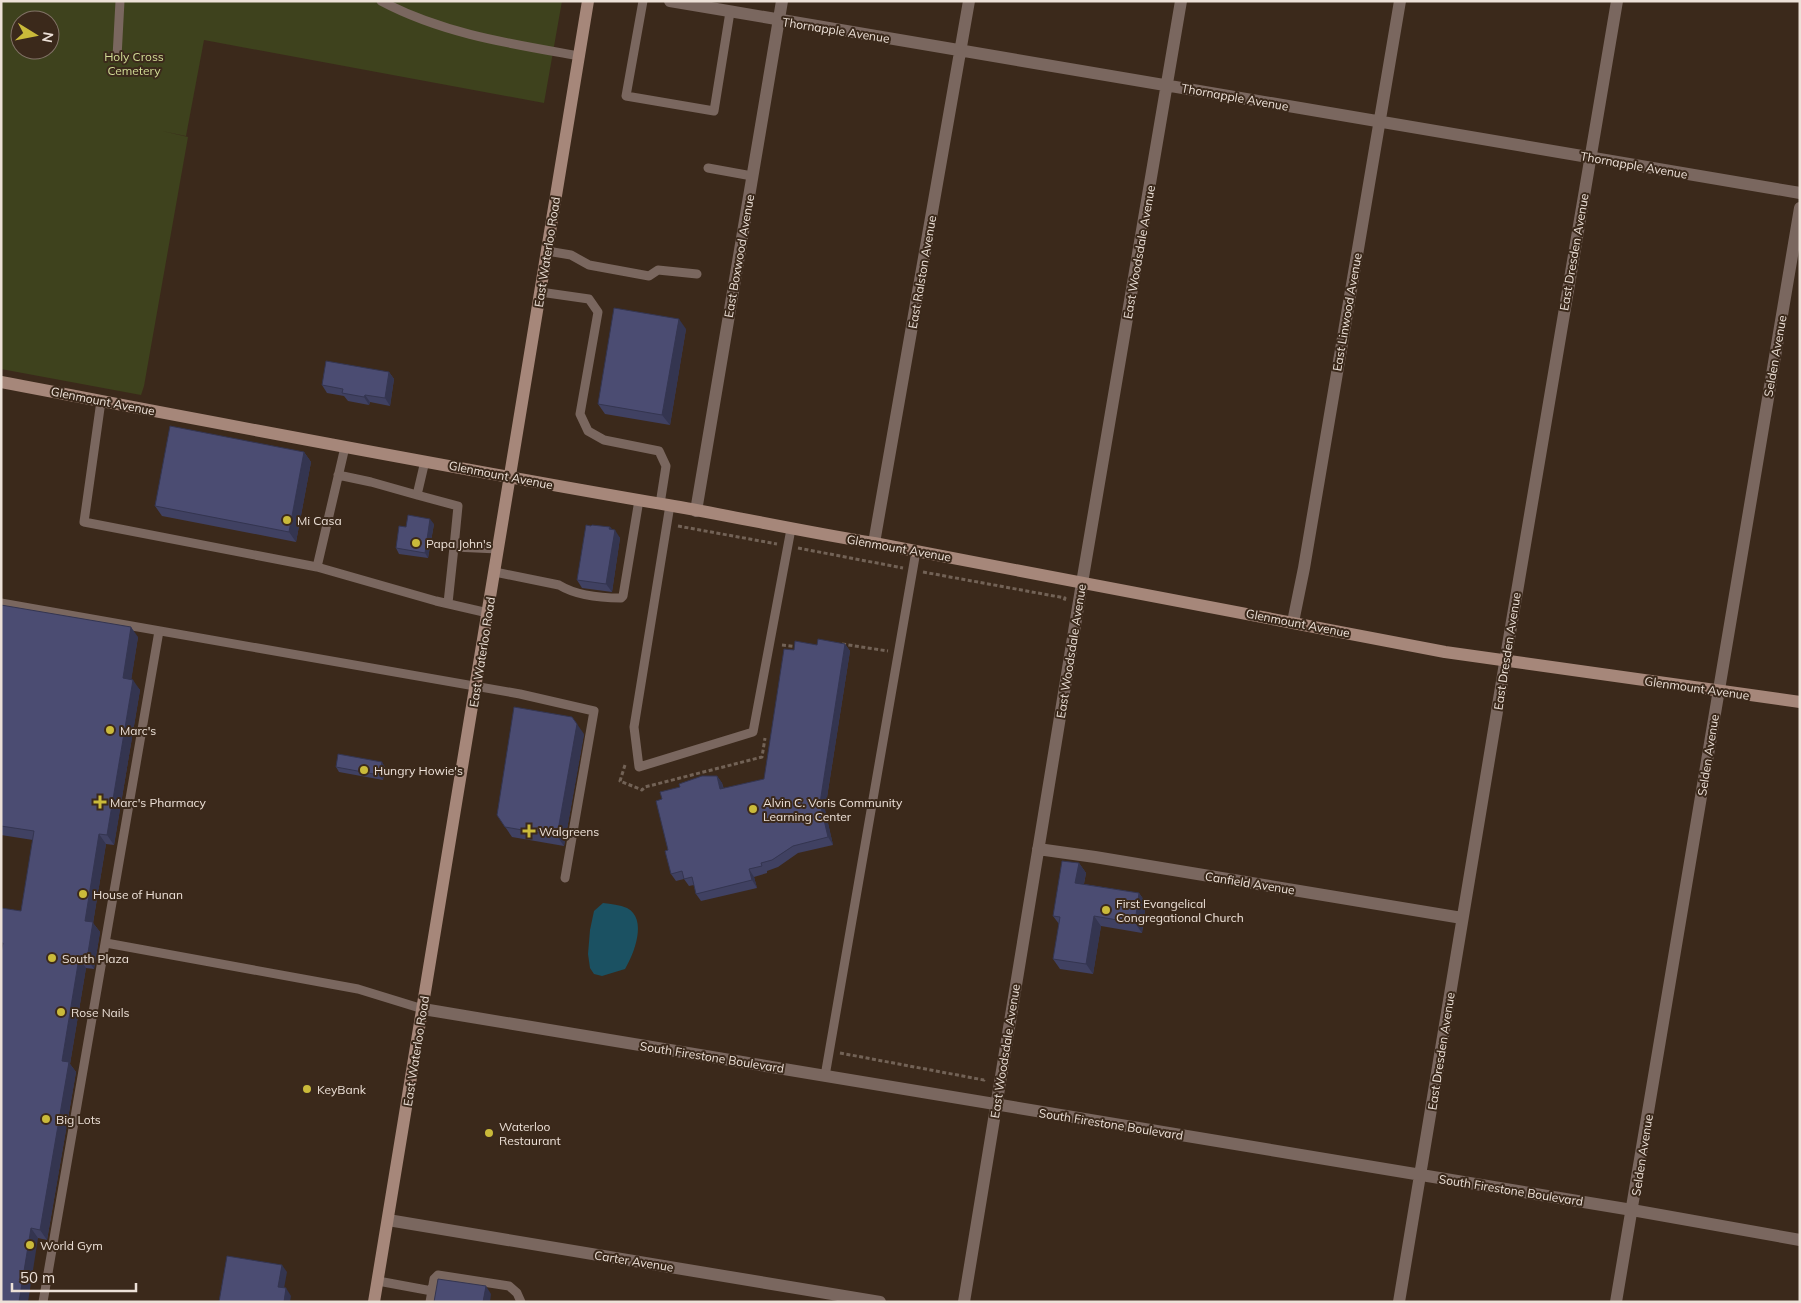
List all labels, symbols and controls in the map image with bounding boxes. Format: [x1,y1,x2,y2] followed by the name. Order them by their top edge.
[10,10,60,60] north arrow
[781,14,891,46] street label: Thornapple Avenue
[38,30,58,44] text: N
[104,49,164,78] park label: Holy Cross Cemetery
[1180,80,1290,114] street label: Thornapple Avenue
[1579,148,1689,182] street label: Thornapple Avenue
[1120,184,1158,320] street label: East Woodsdale Avenue
[1556,192,1592,312] street label: East Dresden Avenue
[721,193,757,319] street label: East Boxwood Avenue
[531,196,563,308] street label: East Waterloo Road
[905,214,939,330] street label: East Ralston Avenue
[1329,252,1365,372] street label: East Linwood Avenue
[1760,314,1790,398] street label: Selden Avenue
[50,384,156,418] street label: Glenmount Avenue
[448,458,554,492] street label: Glenmount Avenue
[297,513,342,528] place label: Mi Casa
[281,514,293,526] marker: Mi Casa
[846,531,952,565] street label: Glenmount Avenue
[426,536,492,551] place label: Papa John's
[410,537,422,549] marker: Papa John's
[1053,583,1089,719] street label: East Woodsdale Avenue
[1490,591,1524,711] street label: East Dresden Avenue
[466,596,498,708] street label: East Waterloo Road
[1245,606,1351,640] street label: Glenmount Avenue
[1644,673,1750,703] street label: Glenmount Avenue
[1694,713,1722,797] street label: Selden Avenue
[120,723,156,738] place label: Marc's
[104,724,116,736] marker: Marc's
[374,763,463,778] place label: Hungry Howie's
[358,764,370,776] marker: Hungry Howie's
[110,795,207,810] place label: Marc's Pharmacy
[763,795,903,824] place label: Alvin C. Voris Community Learning Center
[94,796,106,808] marker: Marc's Pharmacy
[747,803,759,815] marker: Alvin C. Voris Community Learning Center
[539,824,599,839] place label: Walgreens
[523,825,535,837] marker: Walgreens
[1204,869,1296,897] street label: Canfield Avenue
[93,887,183,902] place label: House of Hunan
[77,888,89,900] marker: House of Hunan
[1116,896,1244,925] place label: First Evangelical Congregational Church
[1100,904,1112,916] marker: First Evangelical Congregational Church
[62,951,129,966] place label: South Plaza
[46,952,58,964] marker: South Plaza
[987,983,1023,1119] street label: East Woodsdale Avenue
[1424,991,1458,1111] street label: East Dresden Avenue
[400,995,432,1107] street label: East Waterloo Road
[71,1005,130,1020] place label: Rose Nails
[55,1006,67,1018] marker: Rose Nails
[639,1038,785,1076] street label: South Firestone Boulevard
[317,1082,367,1097] place label: KeyBank
[301,1083,313,1095] marker: KeyBank
[1038,1105,1184,1143] street label: South Firestone Boulevard
[56,1112,101,1127] place label: Big Lots
[40,1113,52,1125] marker: Big Lots
[1628,1113,1656,1197] street label: Selden Avenue
[499,1119,561,1148] place label: Waterloo Restaurant
[483,1127,495,1139] marker: Waterloo Restaurant
[1438,1171,1584,1209] street label: South Firestone Boulevard
[40,1238,103,1253] place label: World Gym
[24,1239,36,1251] marker: World Gym
[593,1247,675,1275] street label: Carter Avenue
[12,1260,136,1292] scale bar
[20,1268,55,1287] text: 50 m

